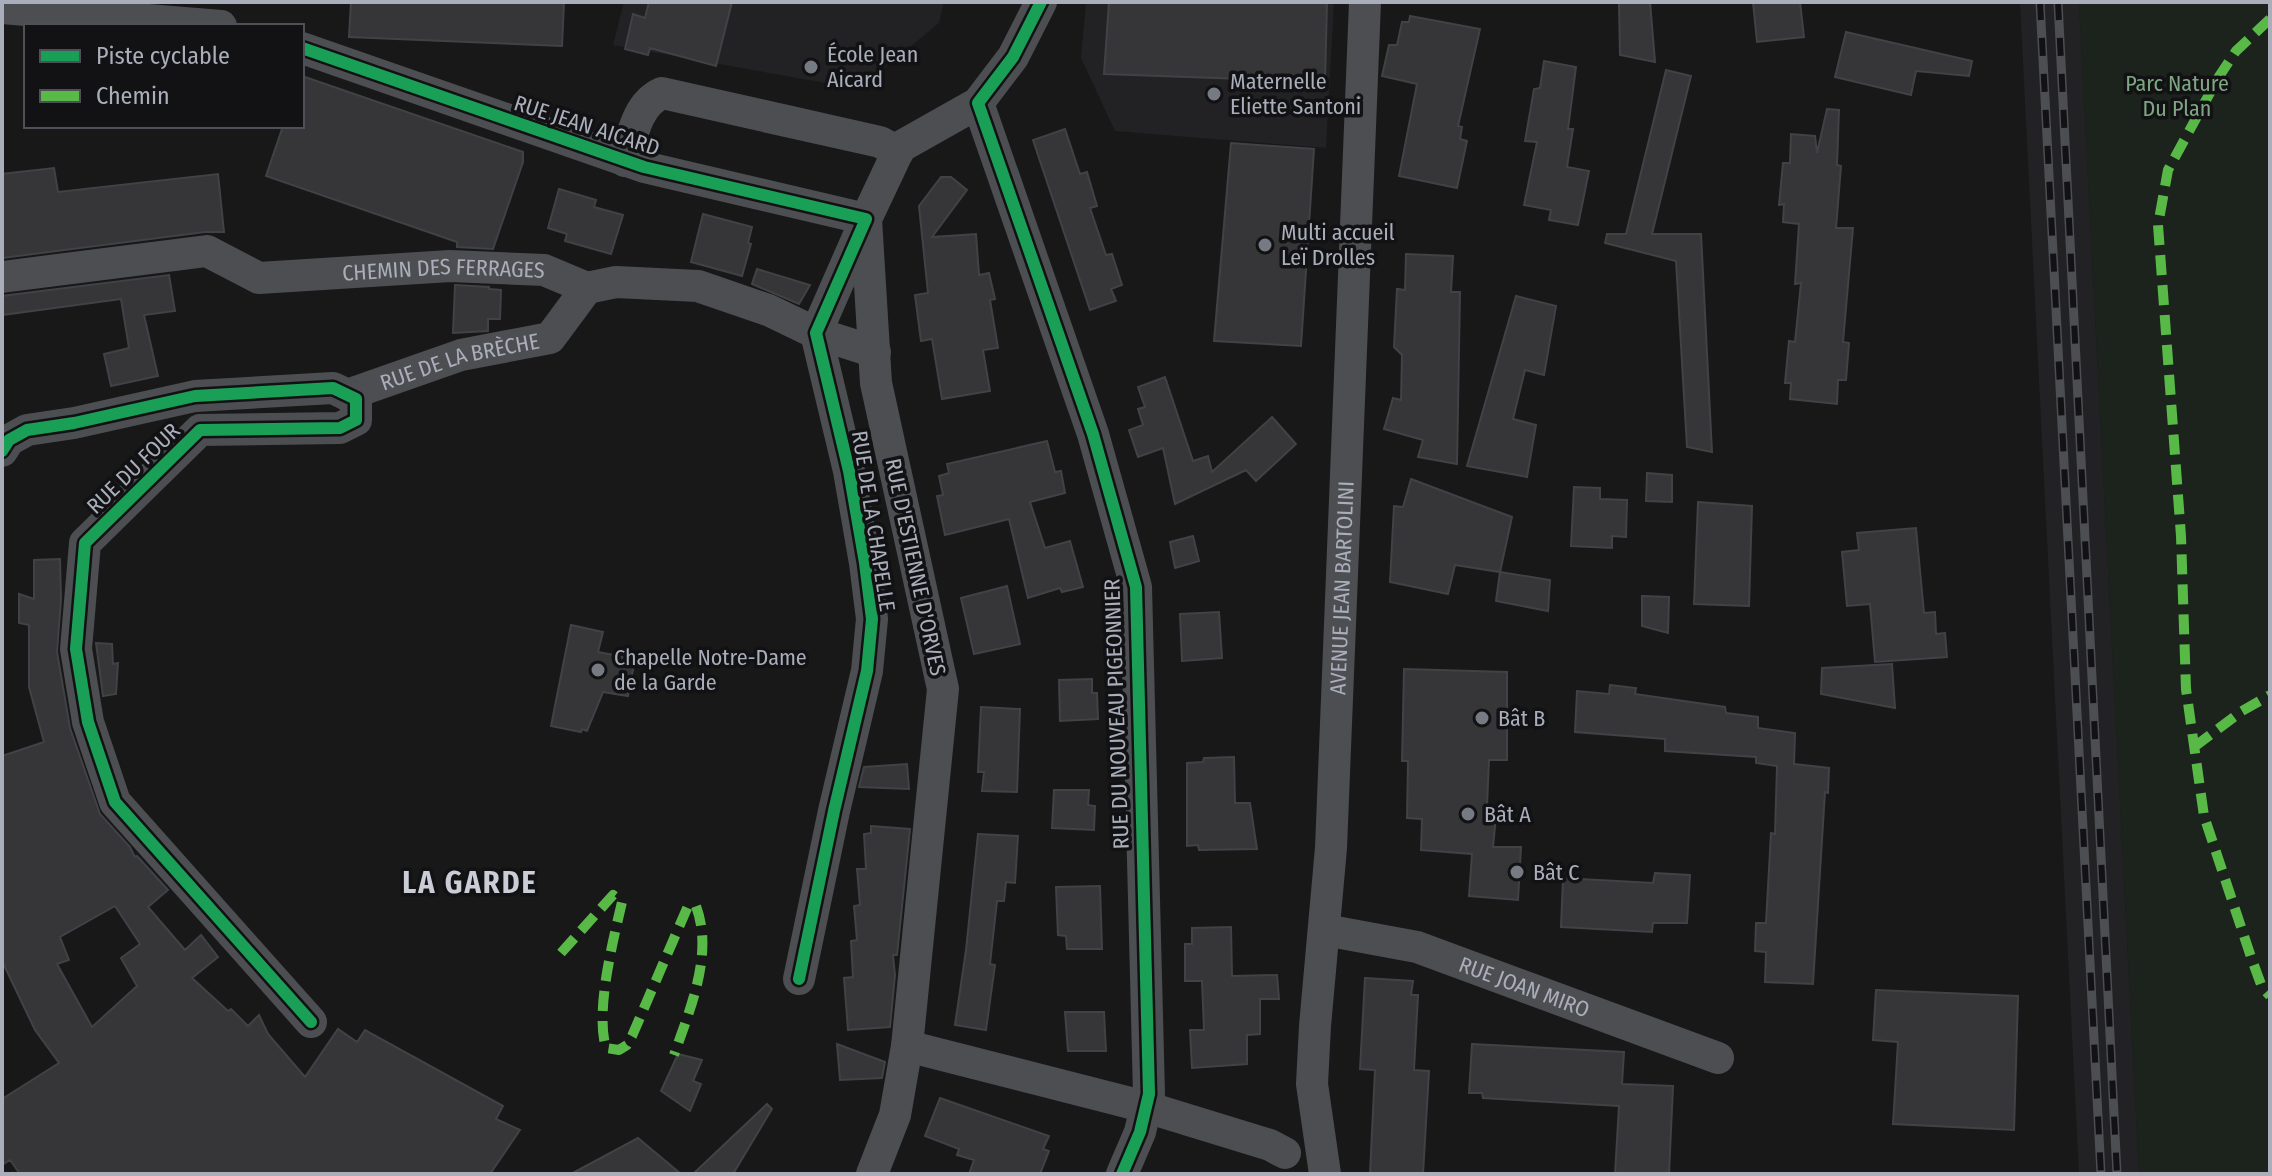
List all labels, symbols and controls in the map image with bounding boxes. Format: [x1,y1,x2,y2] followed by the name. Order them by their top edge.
[24,24,304,128] legend
[827,41,918,93] place label: École Jean Aicard
[96,42,230,70] text: Piste cyclable
[802,58,820,76] marker: École Jean Aicard
[1230,68,1361,120] place label: Maternelle Eliette Santoni
[2125,70,2229,122] park label: Parc Nature Du Plan
[96,82,170,110] text: Chemin
[1205,85,1223,103] marker: Maternelle Eliette Santoni
[511,89,663,162] street label: RUE JEAN AICARD
[1281,219,1395,271] place label: Multi accueil Leï Drolles
[1256,236,1274,254] marker: Multi accueil Leï Drolles
[341,253,545,287] street label: CHEMIN DES FERRAGES
[377,327,541,396] street label: RUE DE LA BRÈCHE
[81,417,186,519] street label: RUE DU FOUR
[846,429,901,613] street label: RUE DE LA CHAPELLE
[879,456,952,678] street label: RUE D'ESTIENNE D'ORVES
[1324,480,1360,695] street label: AVENUE JEAN BARTOLINI
[1098,578,1135,850] street label: RUE DU NOUVEAU PIGEONNIER
[614,644,807,696] place label: Chapelle Notre-Dame de la Garde
[589,661,607,679] marker: Chapelle Notre-Dame de la Garde
[1498,705,1545,732] place label: Bât B
[1473,709,1491,727] marker: Bât B
[1484,801,1531,828] place label: Bât A
[1459,805,1477,823] marker: Bât A
[1533,859,1579,886] place label: Bât C
[1508,863,1526,881] marker: Bât C
[402,865,538,901] district label: LA GARDE
[1455,951,1593,1023] street label: RUE JOAN MIRO

